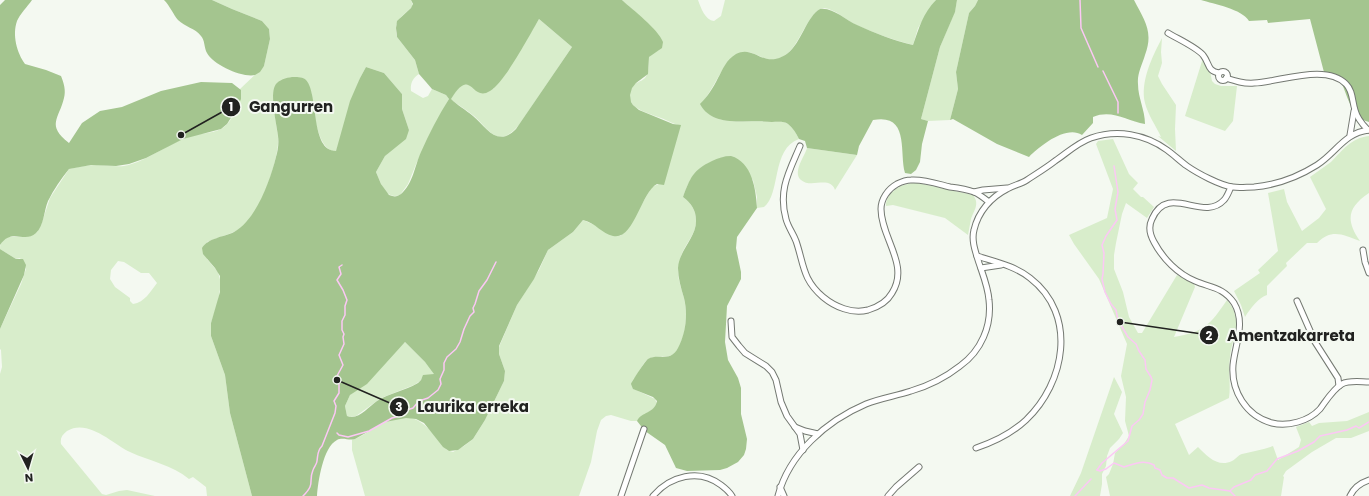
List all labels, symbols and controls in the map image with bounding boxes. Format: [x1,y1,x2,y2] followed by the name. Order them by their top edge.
[221,93,341,120] callout: Gangurren
[249,96,333,117] text: Gangurren
[229,98,233,115] text: 1
[1199,322,1362,349] callout: Amentzakarreta
[1227,325,1355,346] text: Amentzakarreta
[1206,327,1213,344] text: 2
[389,393,537,420] callout: Laurika erreka
[417,396,529,417] text: Laurika erreka
[395,398,403,415] text: 3
[8,448,48,488] north arrow
[24,470,34,486] text: N

